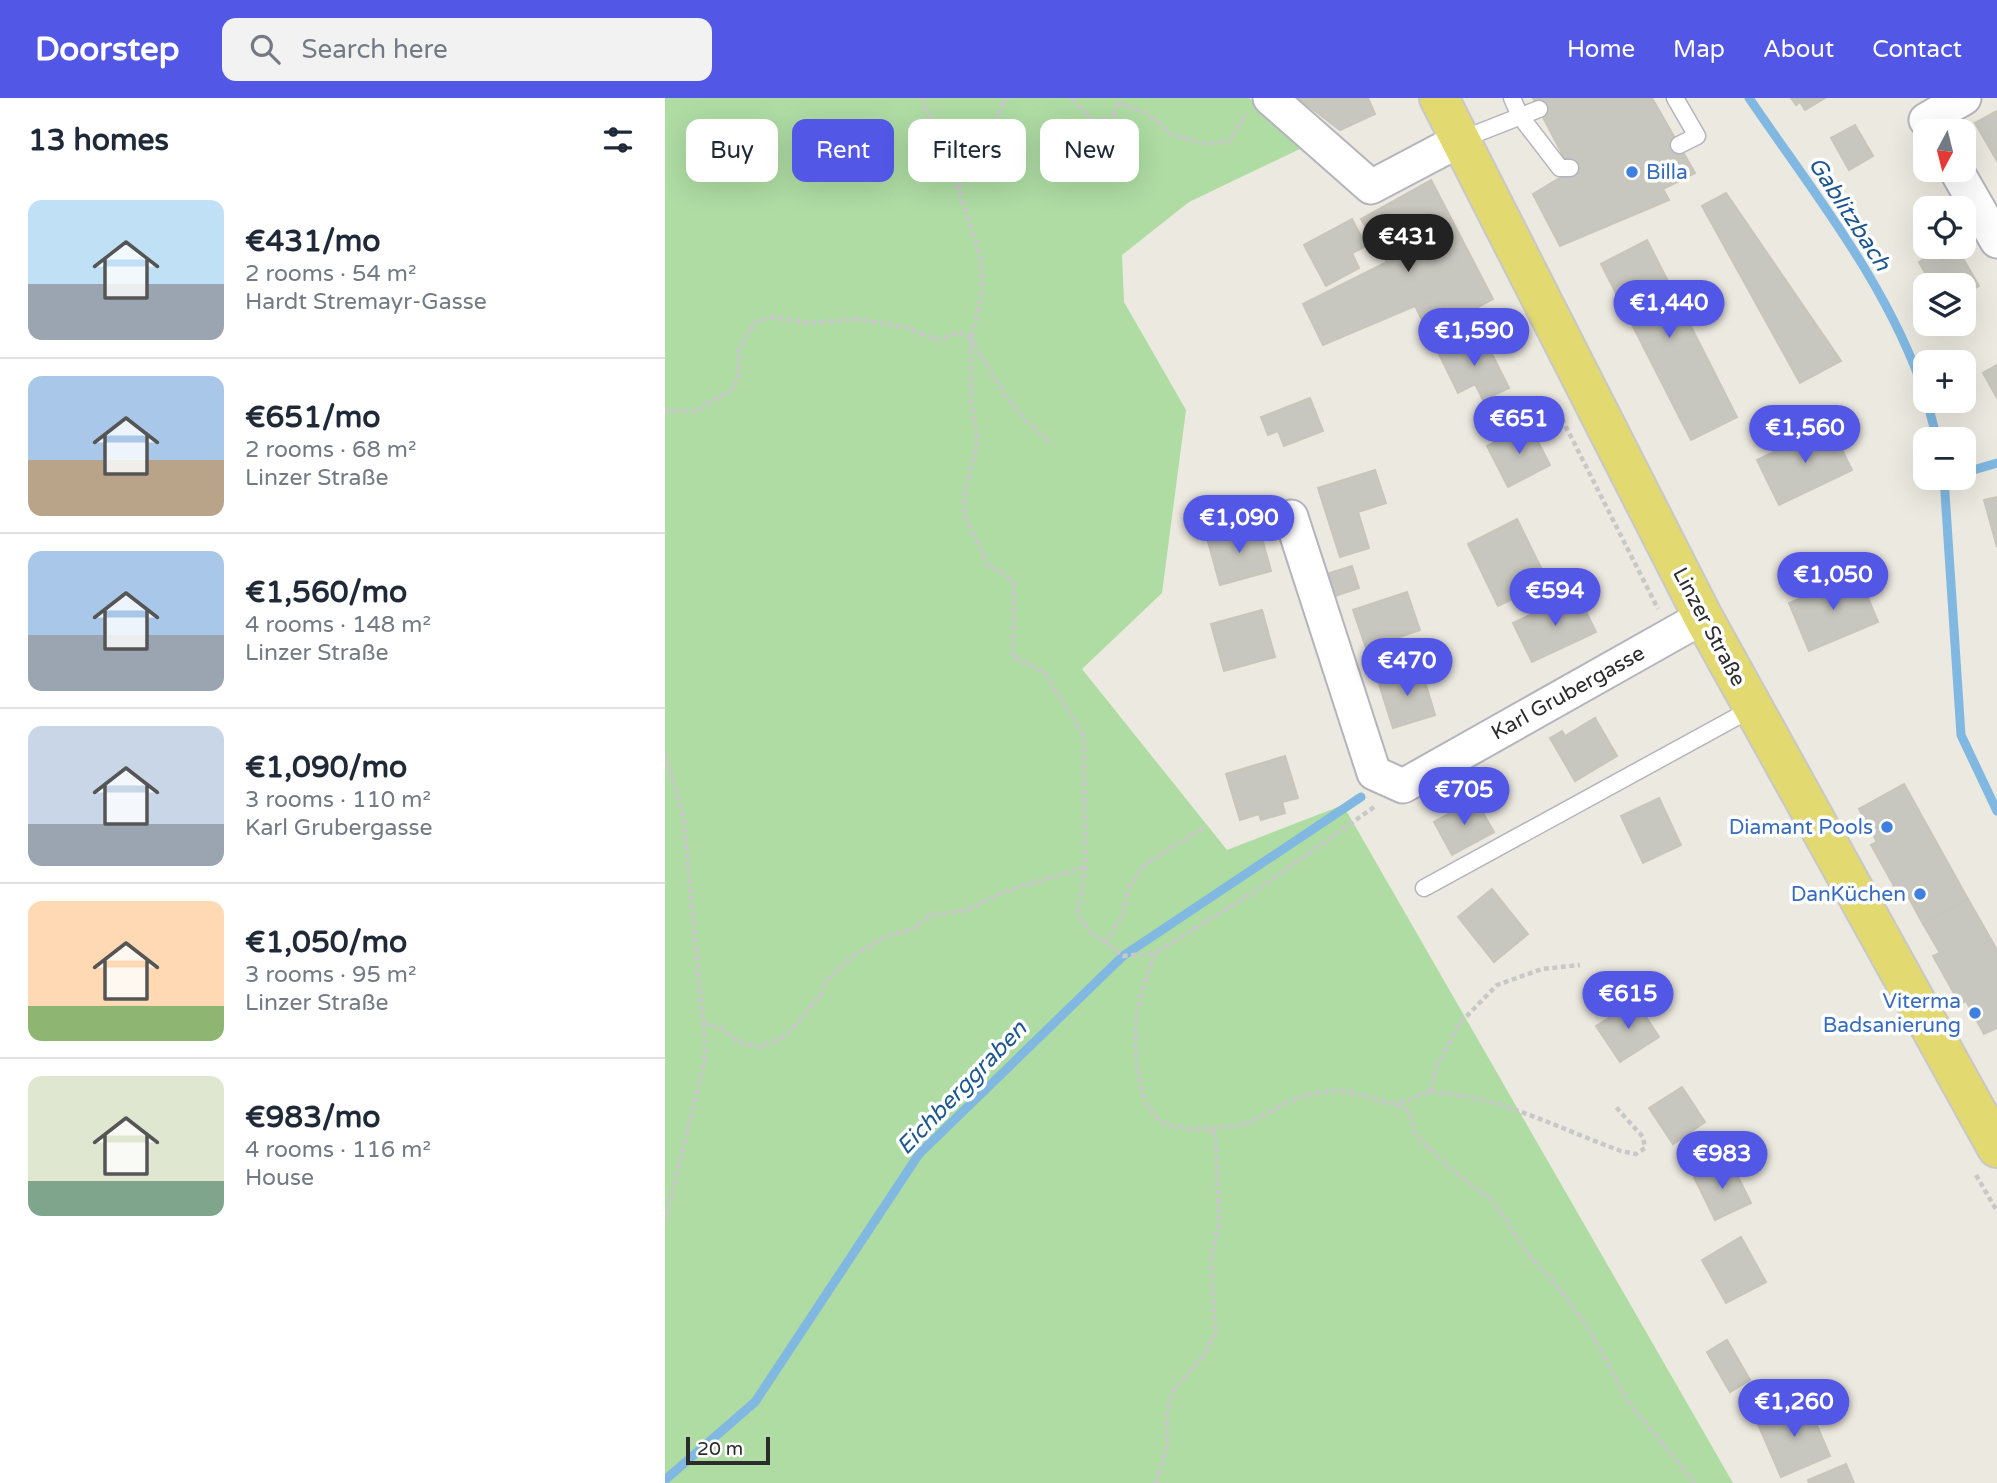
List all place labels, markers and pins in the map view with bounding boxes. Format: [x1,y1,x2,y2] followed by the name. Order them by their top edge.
[1646,160,1688,185] place label: Billa
[1624,164,1640,180] marker: Billa
[1367,214,1449,274] pin: €431
[1612,280,1726,340] pin: €1,440
[1417,308,1531,368] pin: €1,590
[1478,396,1560,456] pin: €651
[1748,406,1862,465] pin: €1,560
[1182,496,1296,555] pin: €1,090
[1776,552,1890,612] pin: €1,050
[1514,568,1596,628] pin: €594
[1366,638,1448,698] pin: €470
[1423,768,1505,827] pin: €705
[1729,815,1873,840] place label: Diamant Pools
[1879,819,1895,835] marker: Diamant Pools
[1791,882,1906,907] place label: DanKüchen
[1912,886,1928,902] marker: DanKüchen
[1587,972,1669,1031] pin: €615
[1823,989,1961,1038] place label: Viterma Badsanierung
[1967,1005,1983,1021] marker: Viterma Badsanierung
[1681,1132,1763,1191] pin: €983
[1737,1380,1851,1439] pin: €1,260

